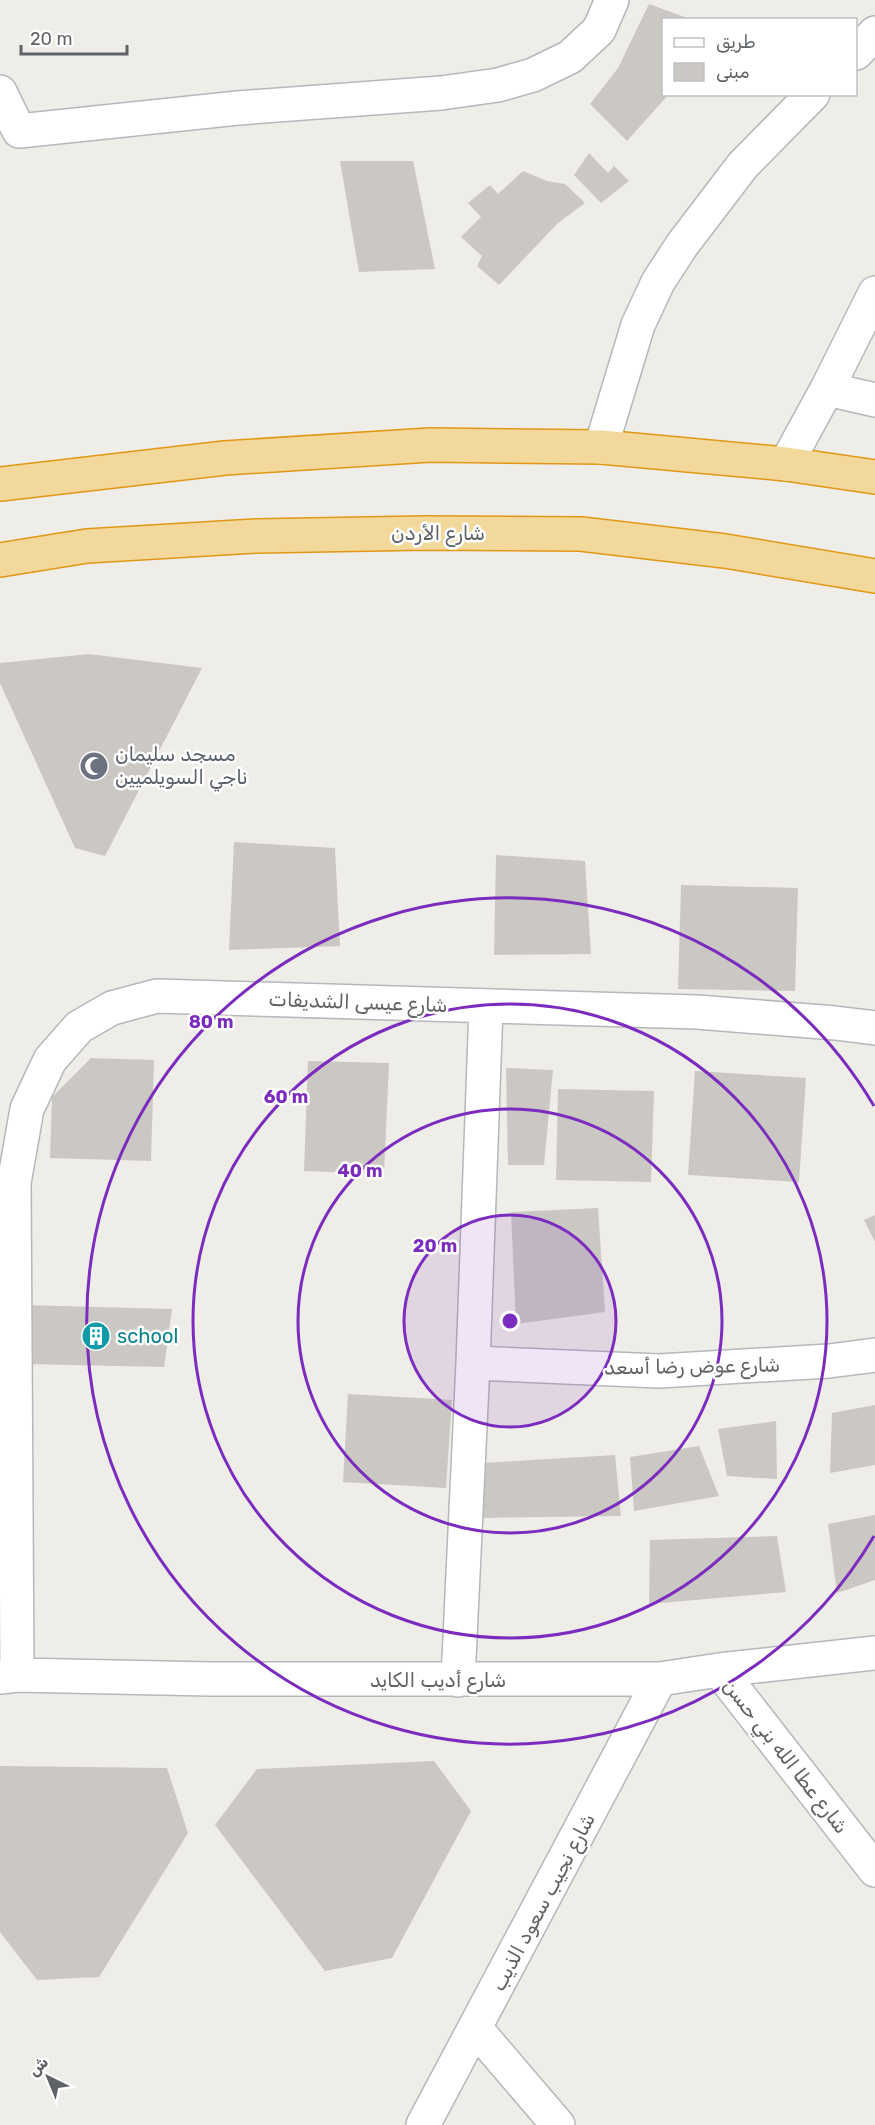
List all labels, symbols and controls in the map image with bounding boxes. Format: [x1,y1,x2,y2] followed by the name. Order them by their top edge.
[21,18,128,56] scale bar
[662,18,857,96] legend
[30,28,72,50] text: 20 m
[716,31,756,53] text: طريق
[716,61,750,83] text: مبنى
[391,521,485,547] street label: شارع الأردن
[115,742,248,792] place label: مسجد سليمان ناجي السويلميين
[78,750,110,782] mosque icon: مسجد سليمان ناجي السويلميين
[268,987,448,1019] street label: شارع عيسى الشديفات
[189,1011,233,1033] text: 80 m
[264,1086,308,1108] text: 60 m
[338,1160,382,1182] text: 40 m
[413,1235,457,1257] text: 20 m
[500,1311,520,1331] centre of rings
[80,1320,112,1352] building icon: school
[117,1324,178,1348] place label: school
[604,1352,780,1382] street label: شارع عوض رضا أسعد
[370,1668,506,1694] street label: شارع أديب الكايد
[716,1674,854,1840] street label: شارع عطا الله بني حسن
[486,1809,602,1996] street label: شارع نجيب سعود الذيب
[18,2047,78,2107] north arrow
[24,2053,52,2080] text: ش

